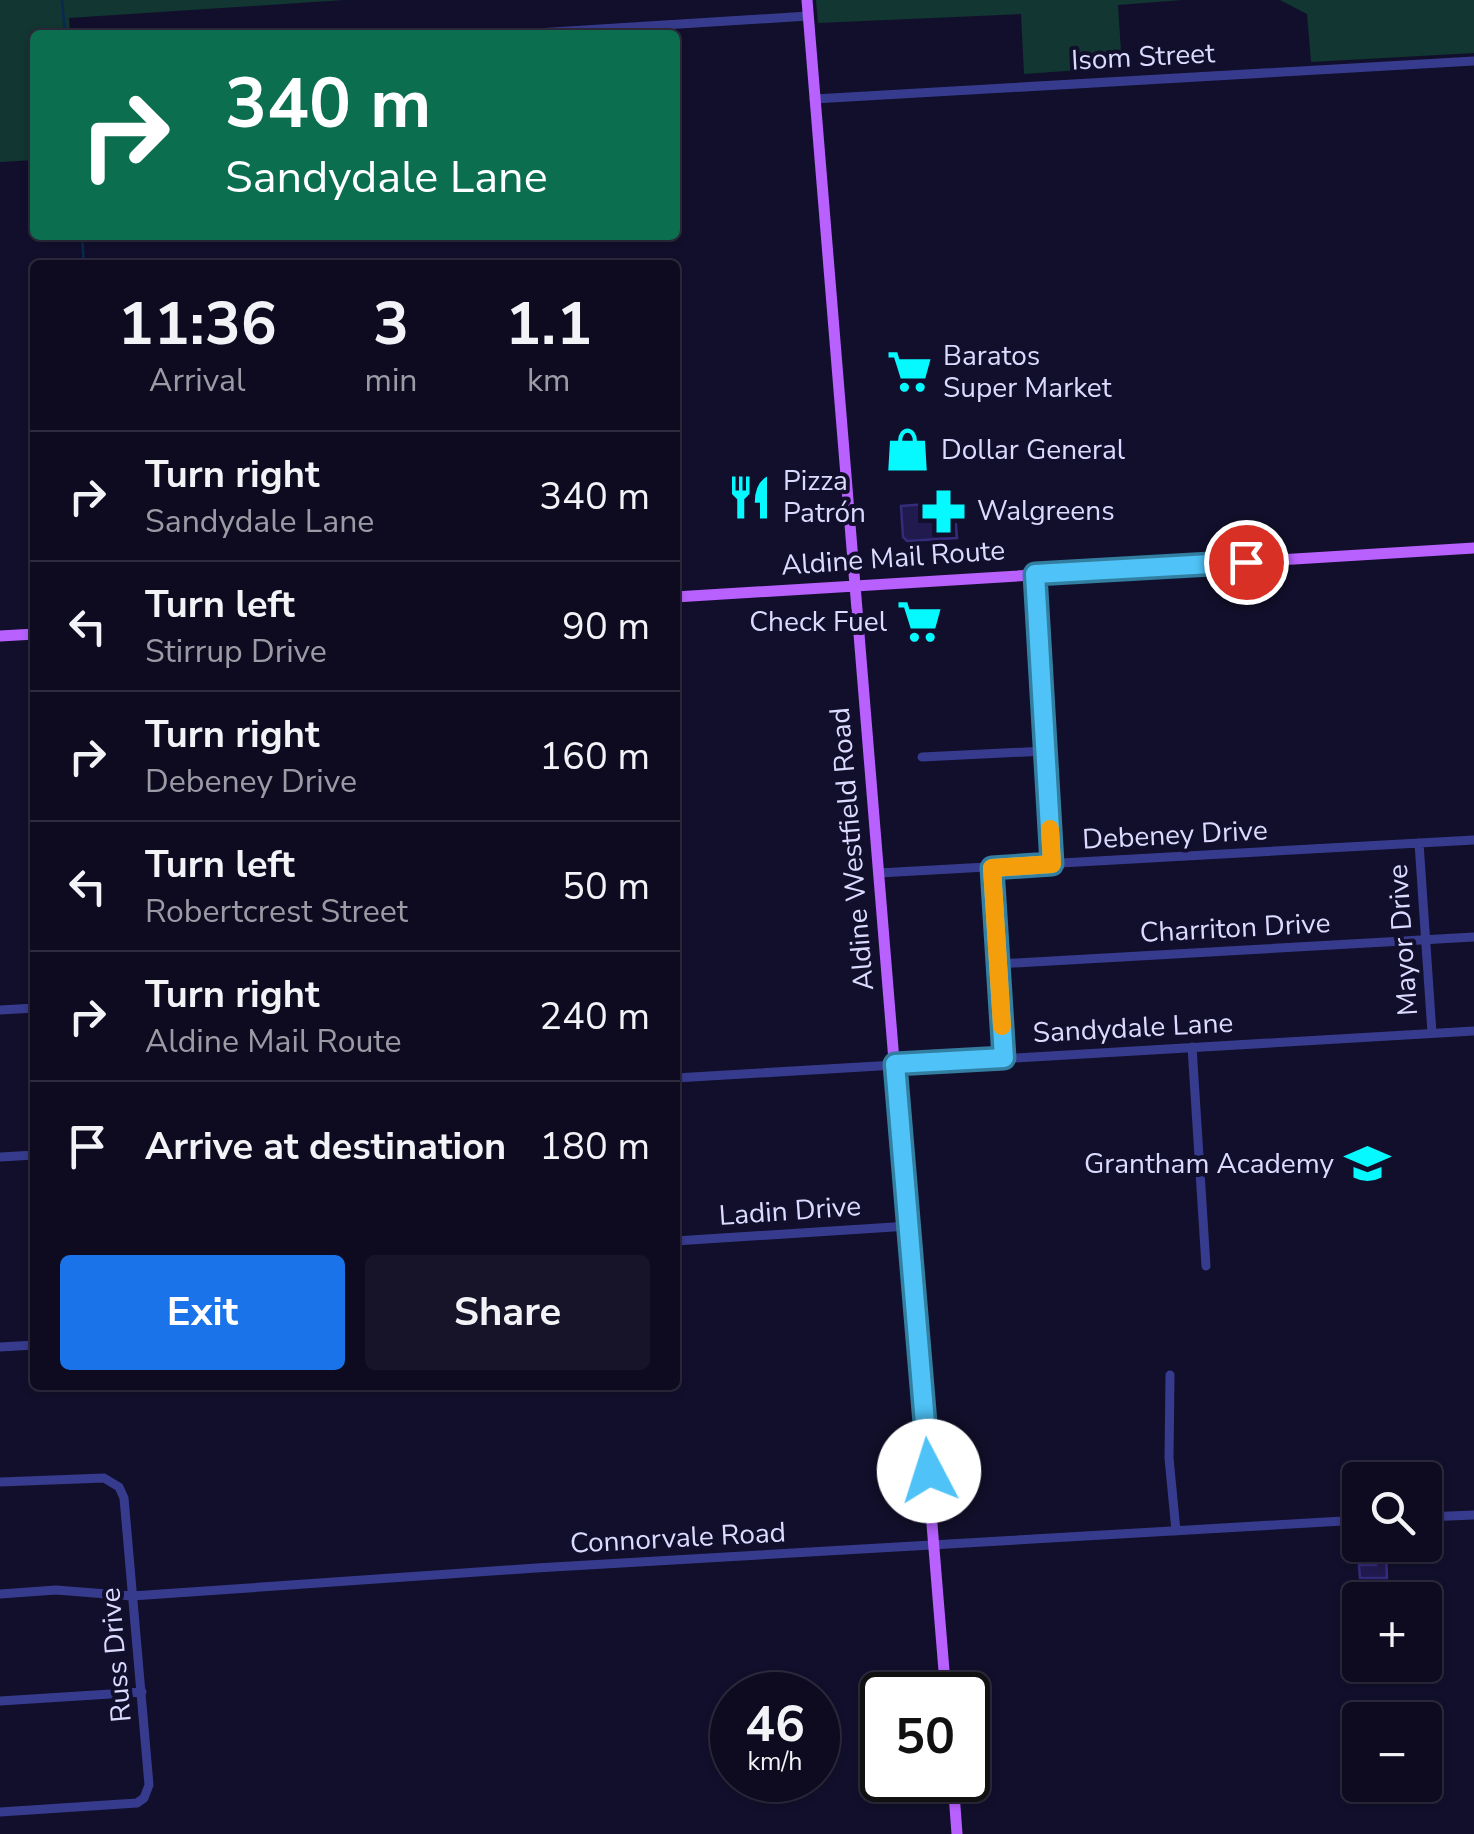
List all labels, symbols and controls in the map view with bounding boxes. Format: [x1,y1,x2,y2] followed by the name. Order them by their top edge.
[1070,34,1216,80] street label: Isom Street
[225,56,431,152] text: 340 m
[60,70,190,200] icon: right
[225,147,548,208] text: Sandydale Lane
[118,283,277,365] text: 11:36
[373,283,409,365] text: 3
[505,283,592,365] text: 1.1
[943,337,1112,407] place label: Baratos Super Market
[886,348,934,396] supermarket icon: Baratos Super Market
[149,359,245,402] text: Arrival
[364,359,417,402] text: min
[527,359,570,402] text: km
[884,426,932,474] shop icon: Dollar General
[941,431,1126,469] place label: Dollar General
[145,449,320,500] text: Turn right
[783,462,866,532] place label: Pizza Patrón
[60,469,115,524] icon: right
[539,471,650,522] text: 340 m
[726,473,774,521] restaurant icon: Pizza Patrón
[920,487,968,535] pharmacy icon: Walgreens
[977,492,1115,530] place label: Walgreens
[145,500,374,543] text: Sandydale Lane
[1204,520,1289,605] pin
[780,531,1006,585] street label: Aldine Mail Route
[1219,535,1274,590] icon: arrive
[145,579,295,630] text: Turn left
[896,598,944,646] supermarket icon: Check Fuel
[60,599,115,654] icon: left
[562,601,650,652] text: 90 m
[749,603,888,641] place label: Check Fuel
[145,630,327,673] text: Stirrup Drive
[821,706,883,992] street label: Aldine Westfield Road
[145,709,320,760] text: Turn right
[60,729,115,784] icon: right
[539,731,650,782] text: 160 m
[145,760,357,803] text: Debeney Drive
[1081,811,1269,859] street label: Debeney Drive
[145,839,295,890] text: Turn left
[60,859,115,914] icon: left
[562,861,650,912] text: 50 m
[1379,863,1427,1017] street label: Mayor Drive
[145,890,408,933] text: Robertcrest Street
[1139,904,1331,952] street label: Charriton Drive
[145,969,320,1020] text: Turn right
[60,989,115,1044] icon: right
[539,991,650,1042] text: 240 m
[1032,1004,1234,1052] street label: Sandydale Lane
[145,1020,401,1063] text: Aldine Mail Route
[60,1119,115,1174] icon: arrive
[145,1121,506,1172] text: Arrive at destination
[539,1121,650,1172] text: 180 m
[1343,1140,1391,1188] school or university icon: Grantham Academy
[1084,1145,1335,1183] place label: Grantham Academy
[718,1187,862,1235] street label: Ladin Drive
[60,1255,345,1370] button: Exit
[365,1255,650,1370] button: Share
[877,1419,981,1523] position arrow
[1342,1462,1442,1802] map controls
[1342,1462,1442,1562] button: search
[569,1513,787,1563] street label: Connorvale Road
[1342,1582,1442,1682] button: +
[91,1586,141,1724] street label: Russ Drive
[860,1672,990,1802] speed limit sign: 50
[745,1690,805,1759] text: 46
[1342,1702,1442,1802] button: −
[747,1745,803,1779] text: km/h

